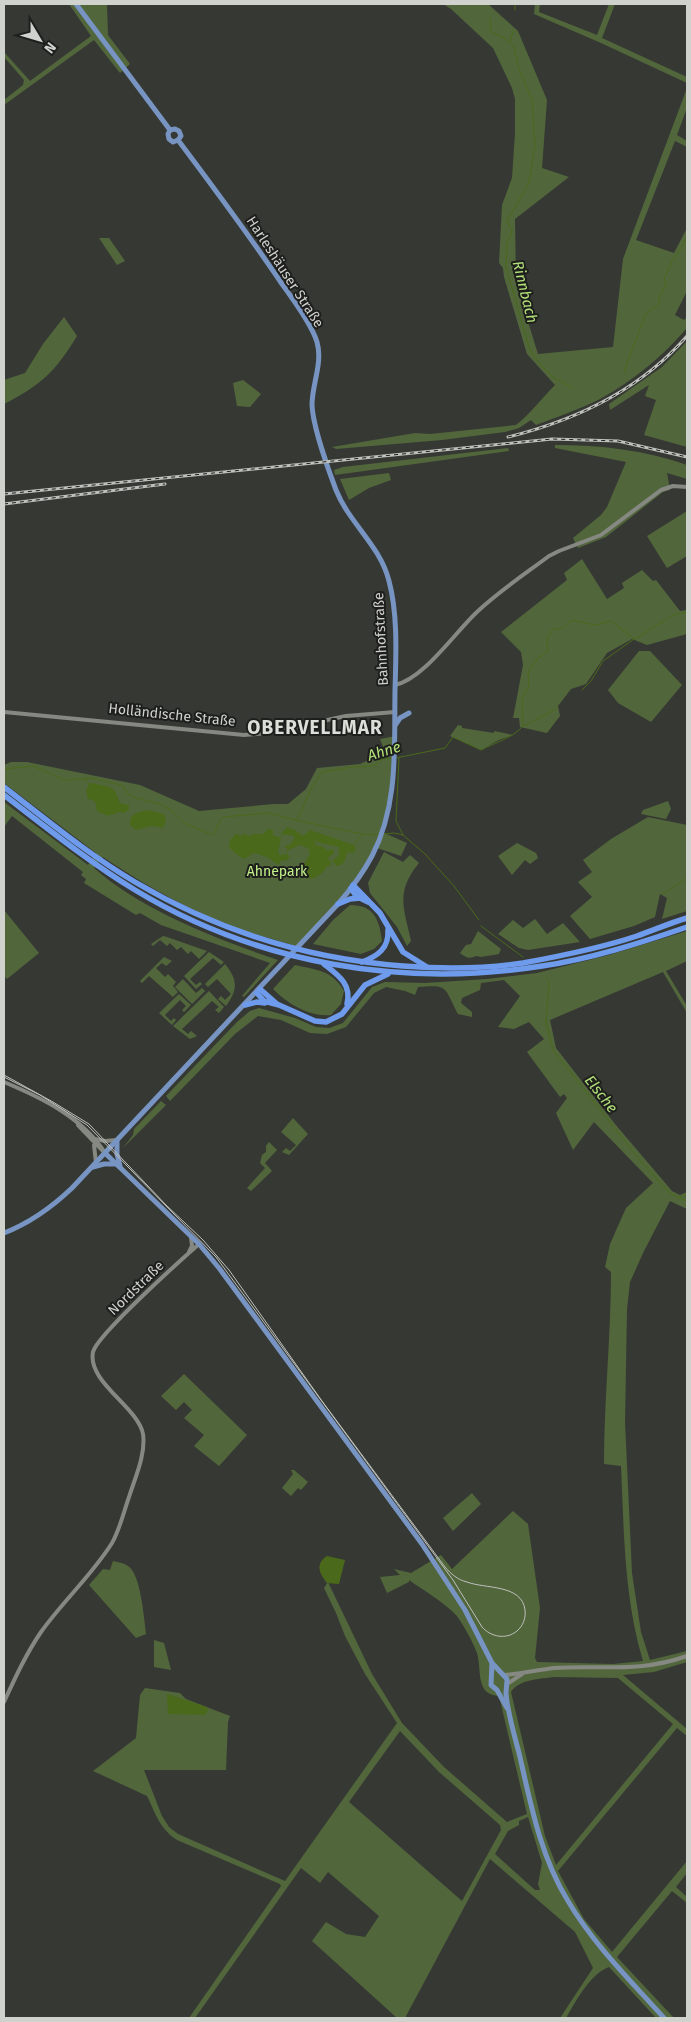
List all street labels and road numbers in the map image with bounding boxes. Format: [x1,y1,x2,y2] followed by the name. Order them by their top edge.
[243,213,327,331] street label: Harleshäuser Straße
[370,592,392,686] street label: Bahnhofstraße
[108,700,236,730] street label: Holländische Straße
[105,1257,167,1319] street label: Nordstraße

